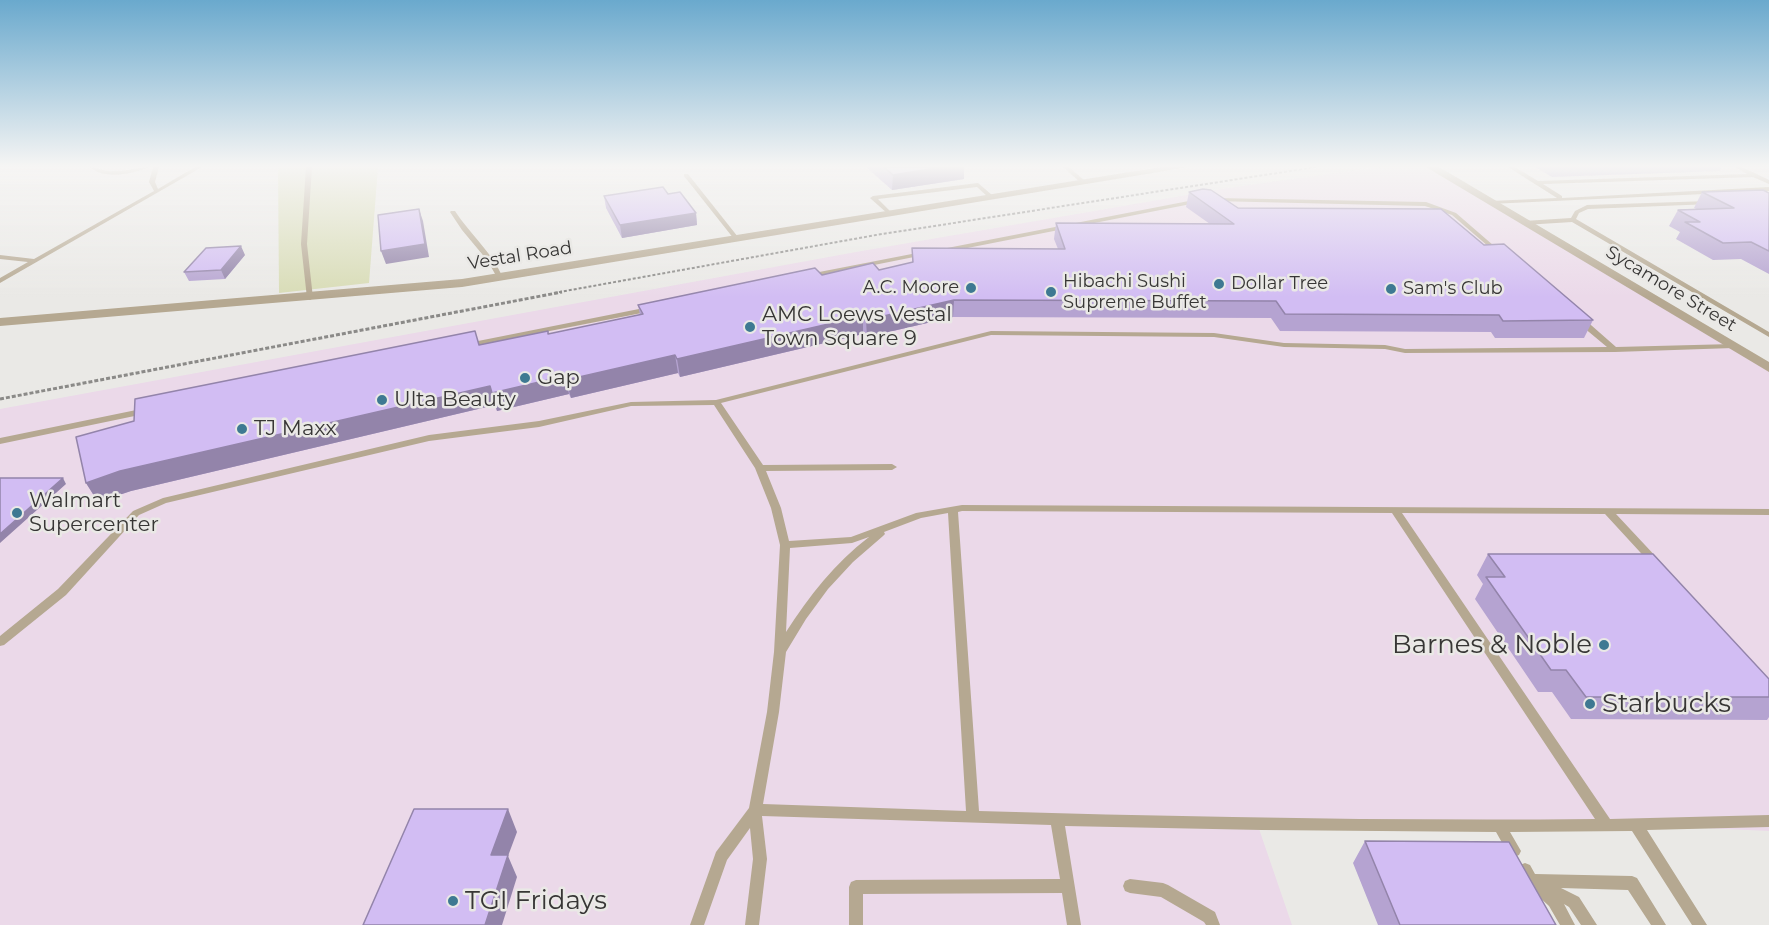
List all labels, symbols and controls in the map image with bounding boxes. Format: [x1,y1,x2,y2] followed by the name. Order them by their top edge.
[466,237,574,275] street label: Vestal Road
[1602,241,1740,337] street label: Sycamore Street
[1063,271,1207,314] place label: Hibachi Sushi Supreme Buffet
[1231,273,1328,295] place label: Dollar Tree
[863,277,959,299] place label: A.C. Moore
[1212,277,1226,291] marker: Dollar Tree
[1403,278,1503,300] place label: Sam's Club
[964,281,978,295] marker: A.C. Moore
[1384,282,1398,296] marker: Sam's Club
[1044,285,1058,299] marker: Hibachi Sushi Supreme Buffet
[762,302,952,352] place label: AMC Loews Vestal Town Square 9
[743,320,757,334] marker: AMC Loews Vestal Town Square 9
[537,365,580,391] place label: Gap
[518,371,532,385] marker: Gap
[394,387,516,413] place label: Ulta Beauty
[375,393,389,407] marker: Ulta Beauty
[254,416,337,442] place label: TJ Maxx
[235,422,249,436] marker: TJ Maxx
[29,488,159,538] place label: Walmart Supercenter
[10,506,24,520] marker: Walmart Supercenter
[1392,629,1592,661] place label: Barnes & Noble
[1597,638,1611,652] marker: Barnes & Noble
[1602,688,1731,720] place label: Starbucks
[1583,697,1597,711] marker: Starbucks
[465,885,607,917] place label: TGI Fridays
[446,894,460,908] marker: TGI Fridays

